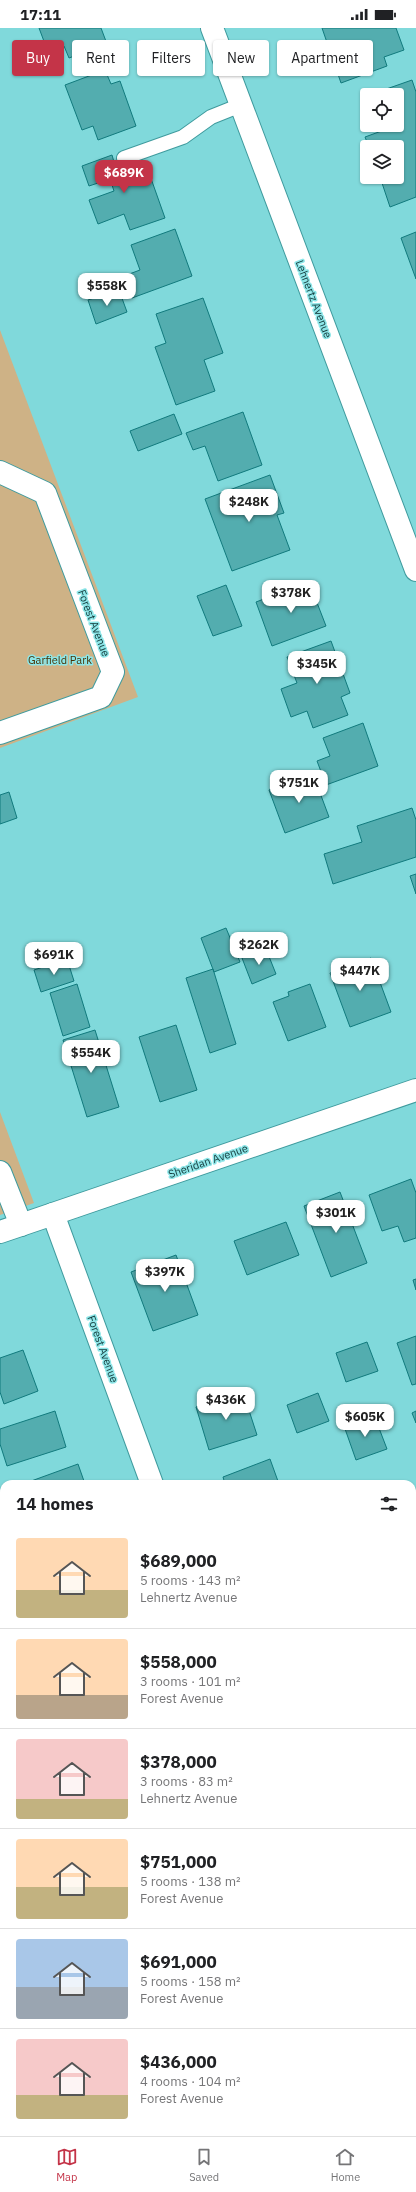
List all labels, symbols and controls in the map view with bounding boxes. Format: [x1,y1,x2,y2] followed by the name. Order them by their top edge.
[20,5,61,24] text: 17:11
[12,40,64,76] chip: Buy
[72,40,129,76] chip: Rent
[137,40,205,76] chip: Filters
[213,40,269,76] chip: New
[277,40,373,76] chip: Apartment
[360,88,404,184] map controls
[360,88,404,132] button: locate
[360,140,404,184] button: layers
[96,160,152,194] pin: $689K
[104,164,144,181] text: $689K
[293,258,335,340] street label: Lehnertz Avenue
[79,273,135,307] pin: $558K
[87,277,127,294] text: $558K
[221,489,277,523] pin: $248K
[229,493,269,510] text: $248K
[263,580,319,614] pin: $378K
[271,584,311,601] text: $378K
[75,588,113,658] street label: Forest Avenue
[289,651,345,685] pin: $345K
[28,653,92,667] park label: Garfield Park
[297,655,337,672] text: $345K
[271,770,327,804] pin: $751K
[279,774,319,791] text: $751K
[231,932,287,966] pin: $262K
[239,936,279,953] text: $262K
[26,942,82,976] pin: $691K
[34,946,74,963] text: $691K
[332,958,388,992] pin: $447K
[340,962,380,979] text: $447K
[63,1040,119,1074] pin: $554K
[71,1044,111,1061] text: $554K
[166,1141,250,1181] street label: Sheridan Avenue
[308,1200,364,1234] pin: $301K
[316,1204,356,1221] text: $301K
[137,1259,193,1293] pin: $397K
[145,1263,185,1280] text: $397K
[84,1313,122,1385] street label: Forest Avenue
[198,1387,254,1421] pin: $436K
[206,1391,246,1408] text: $436K
[337,1404,393,1438] pin: $605K
[345,1408,385,1425] text: $605K
[16,1493,93,1515] text: 14 homes
[378,1493,400,1515] icon: filters
[140,1550,217,1572] text: $689,000
[48,1554,96,1602] icon: home
[140,1572,241,1589] text: 5 rooms · 143 m²
[140,1589,237,1606] text: Lehnertz Avenue
[140,1651,217,1673] text: $558,000
[48,1655,96,1703] icon: home
[140,1673,241,1690] text: 3 rooms · 101 m²
[140,1690,223,1707] text: Forest Avenue
[140,1751,217,1773] text: $378,000
[48,1755,96,1803] icon: home
[140,1773,233,1790] text: 3 rooms · 83 m²
[140,1790,237,1807] text: Lehnertz Avenue
[140,1851,217,1873] text: $751,000
[48,1855,96,1903] icon: home
[140,1873,241,1890] text: 5 rooms · 138 m²
[140,1890,223,1907] text: Forest Avenue
[140,1951,217,1973] text: $691,000
[48,1955,96,2003] icon: home
[140,1973,241,1990] text: 5 rooms · 158 m²
[140,1990,223,2007] text: Forest Avenue
[140,2051,217,2073] text: $436,000
[48,2055,96,2103] icon: home
[140,2073,241,2090] text: 4 rooms · 104 m²
[140,2090,223,2107] text: Forest Avenue
[56,2146,78,2184] tab: Map
[189,2146,219,2184] tab: Saved
[331,2146,360,2184] tab: Home

